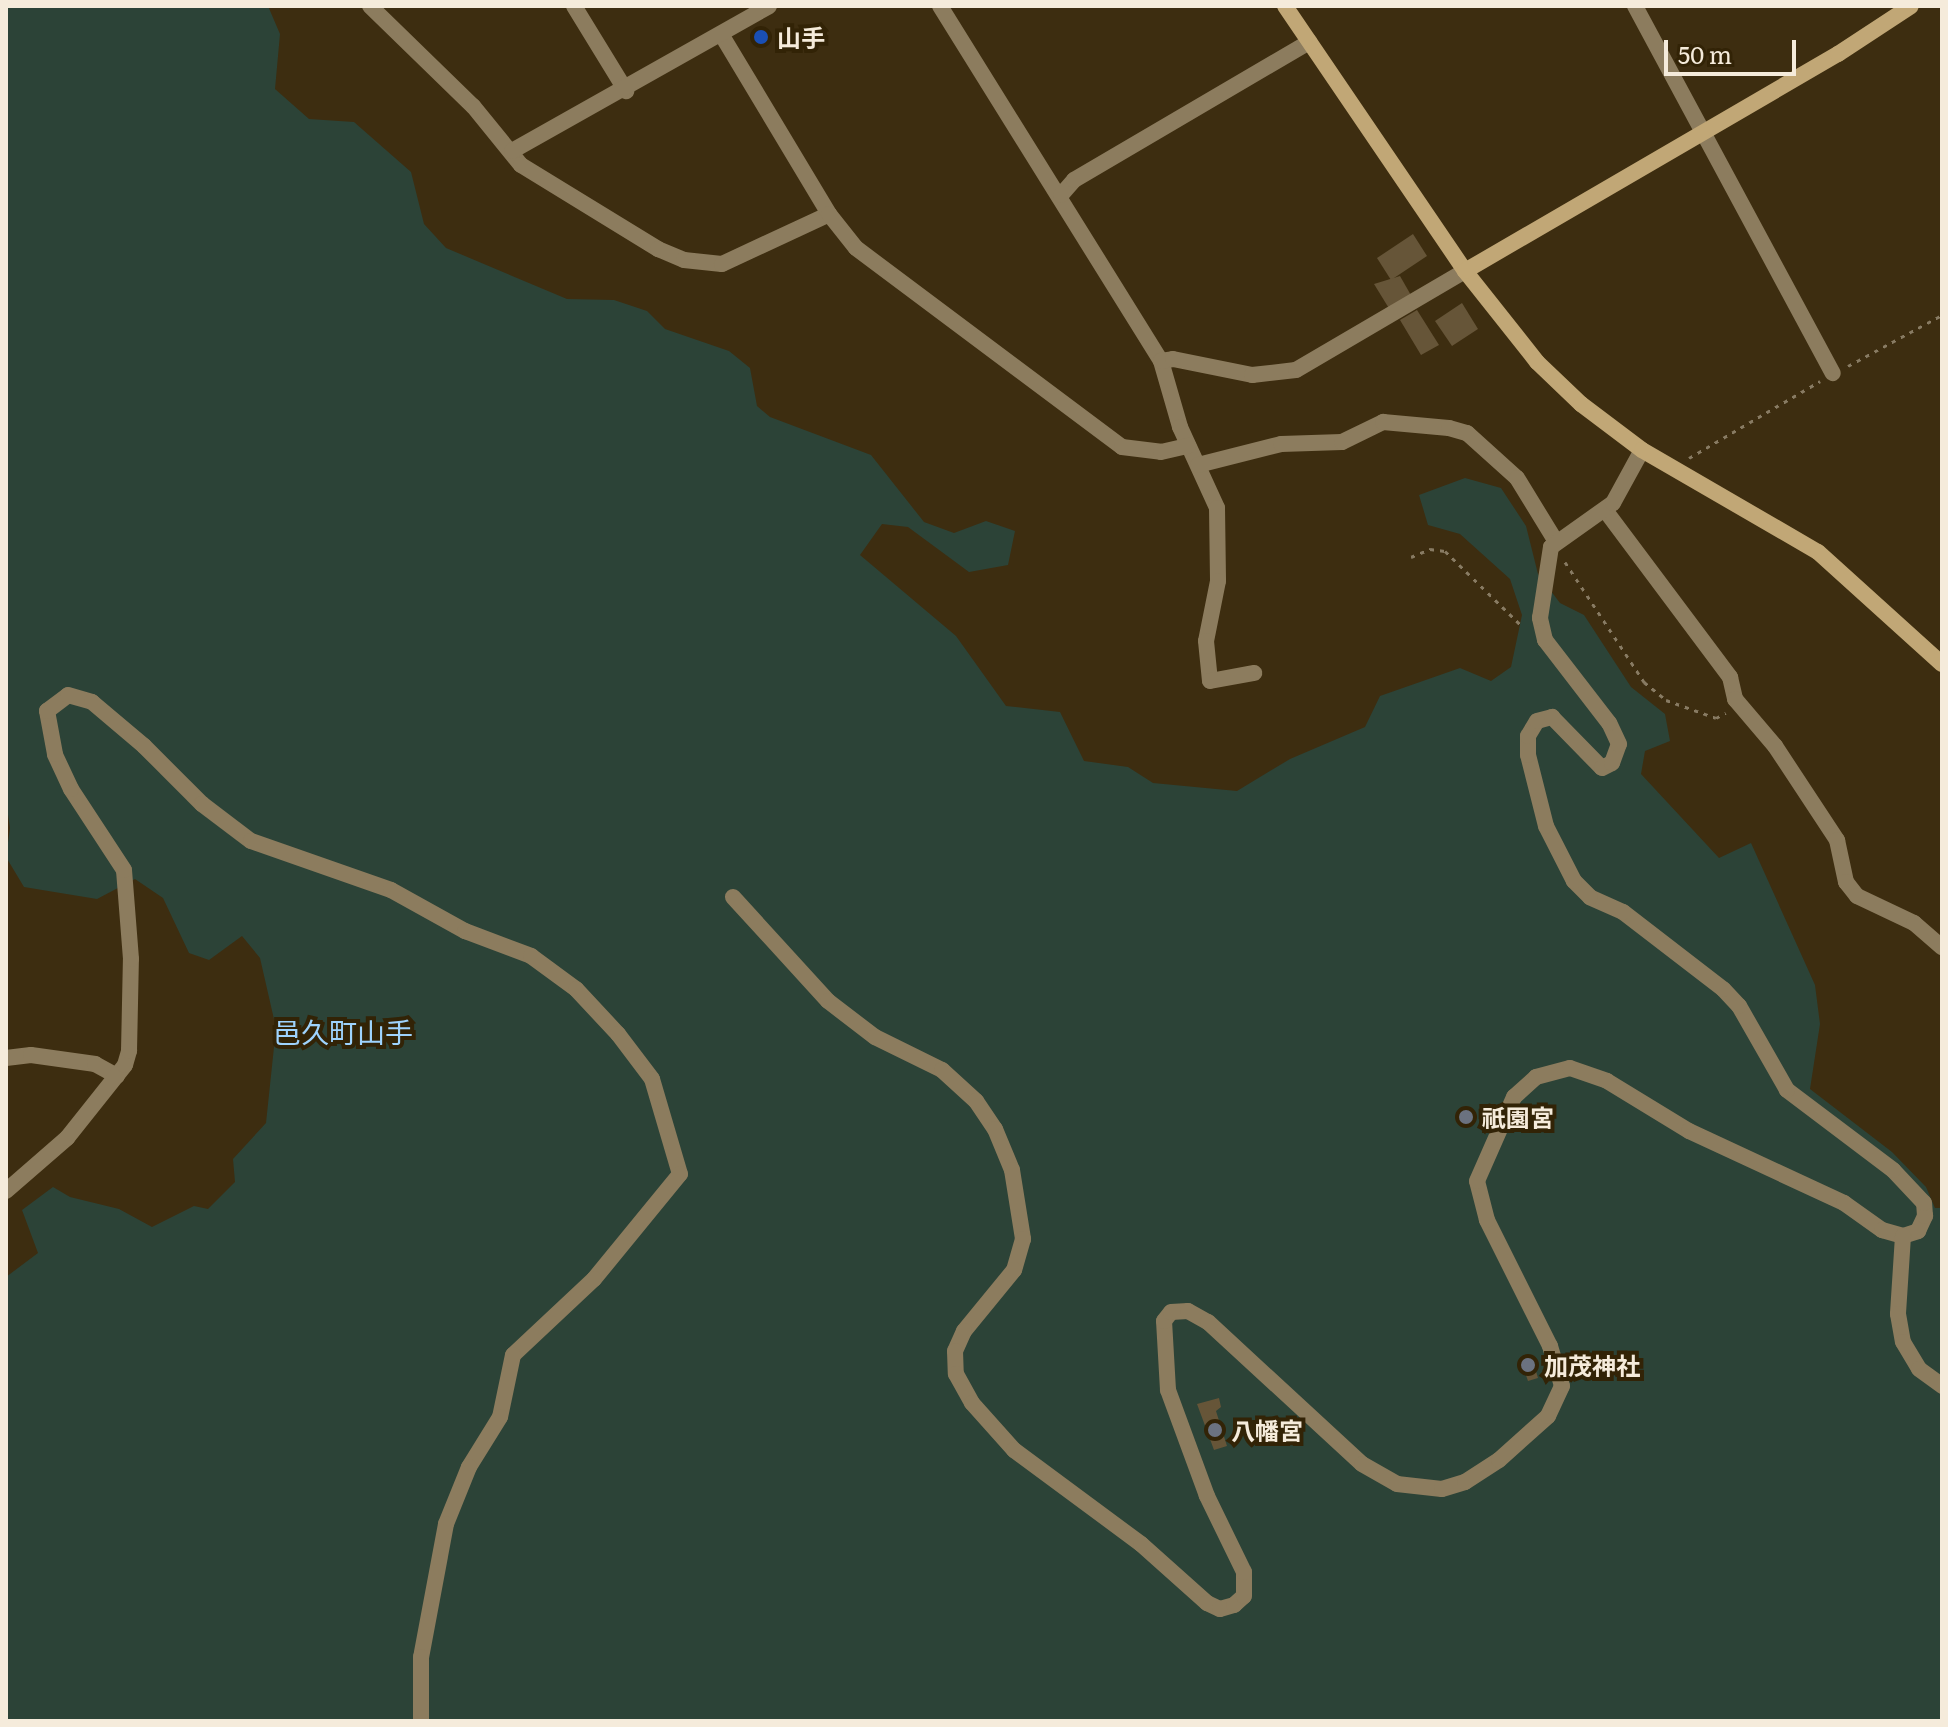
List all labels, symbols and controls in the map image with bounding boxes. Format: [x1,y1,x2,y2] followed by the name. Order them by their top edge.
[777,23,825,51] place label: 山手
[1668,24,1800,74] scale bar
[752,28,770,46] marker: 山手
[1678,36,1732,71] text: 50 m
[273,1014,413,1048] district label: 邑久町山手
[1482,1103,1554,1131] place label: 祇園宮
[1457,1108,1475,1126] marker: 祇園宮
[1544,1351,1640,1379] place label: 加茂神社
[1519,1356,1537,1374] marker: 加茂神社
[1231,1416,1303,1444] place label: 八幡宮
[1206,1421,1224,1439] marker: 八幡宮

